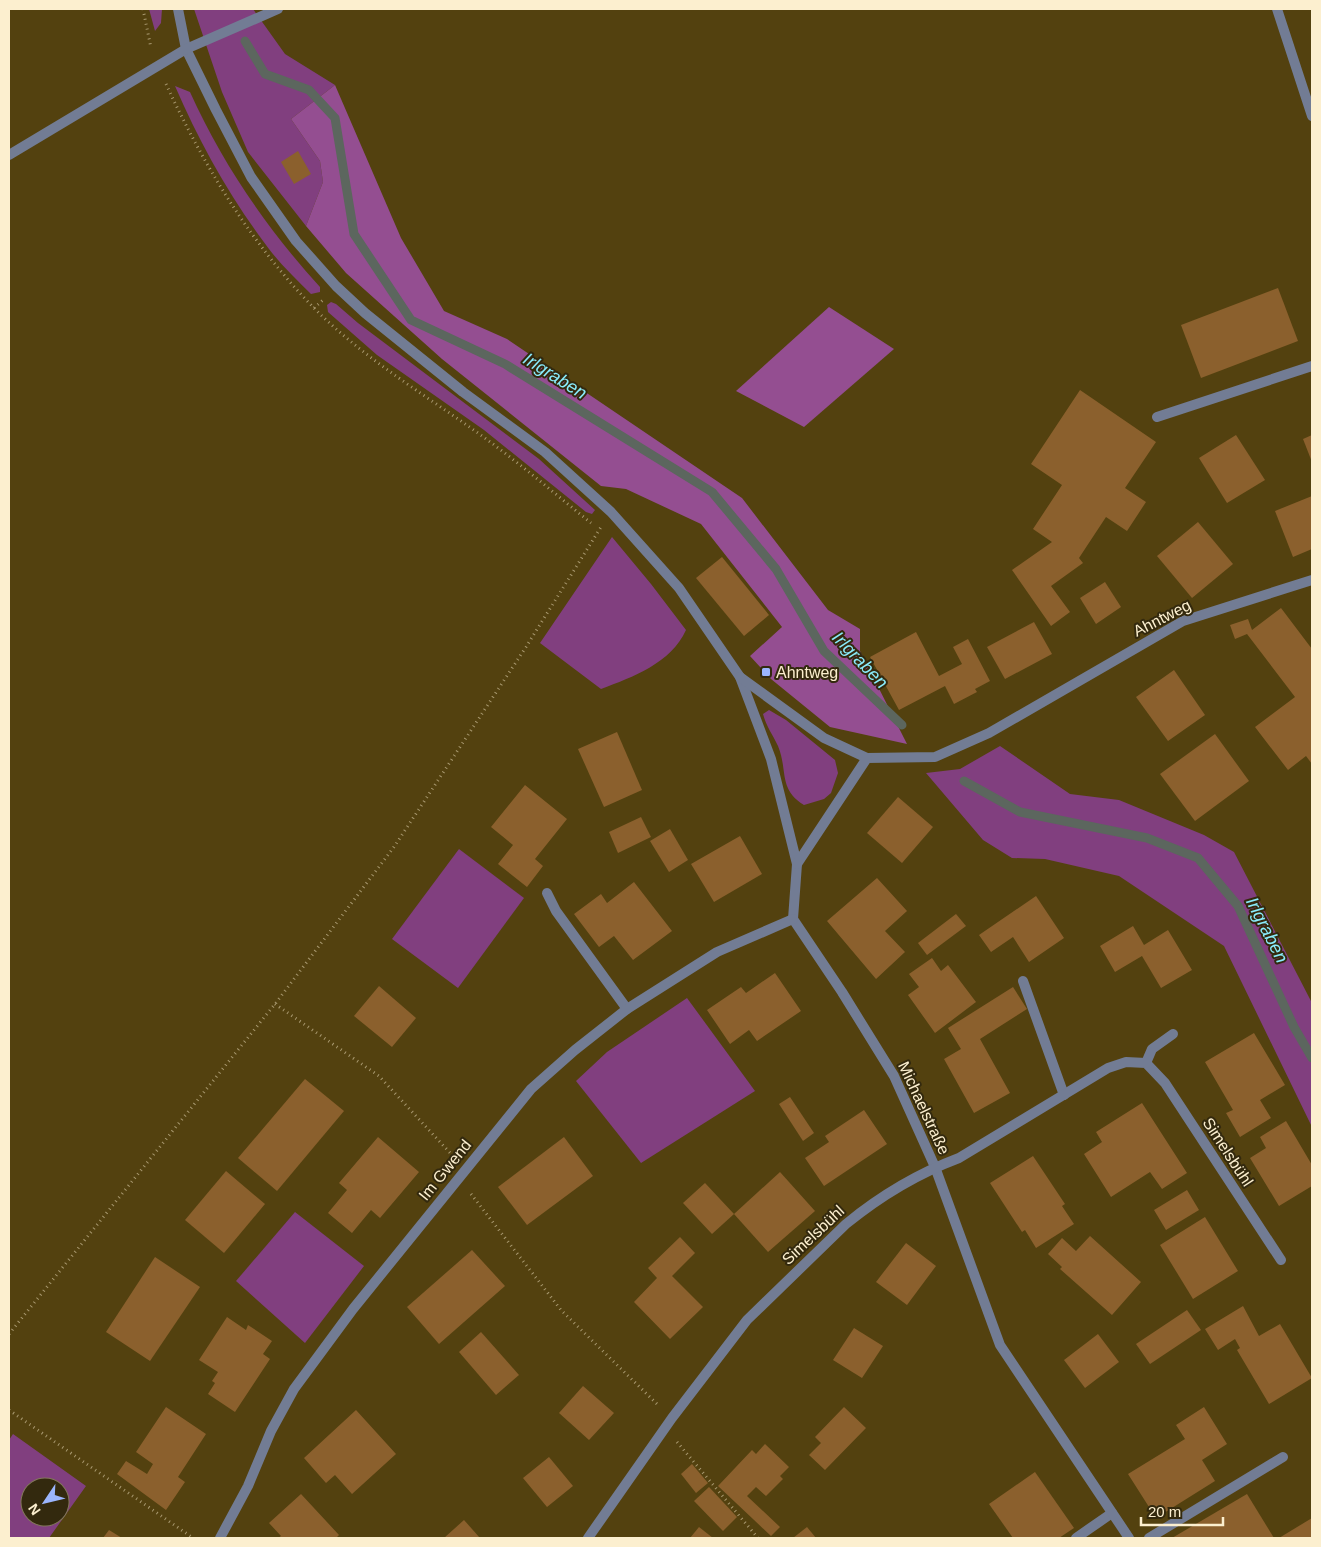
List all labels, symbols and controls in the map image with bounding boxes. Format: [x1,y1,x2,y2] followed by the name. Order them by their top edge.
[520,349,590,403] water label: Irlgraben
[1130,596,1194,640] street label: Ahntweg
[828,627,892,693] water label: Irlgraben
[776,664,838,681] place label: Ahntweg
[760,666,772,678] marker: Ahntweg
[1242,894,1292,966] water label: Irlgraben
[895,1059,953,1157] street label: Michaelstraße
[1200,1115,1256,1189] street label: Simelsbühl
[415,1136,475,1204] street label: Im Gwend
[779,1202,847,1268] street label: Simelsbühl
[20,1477,70,1527] north arrow
[1141,1494,1224,1526] scale bar
[25,1501,44,1518] text: N
[1148,1503,1181,1520] text: 20 m

